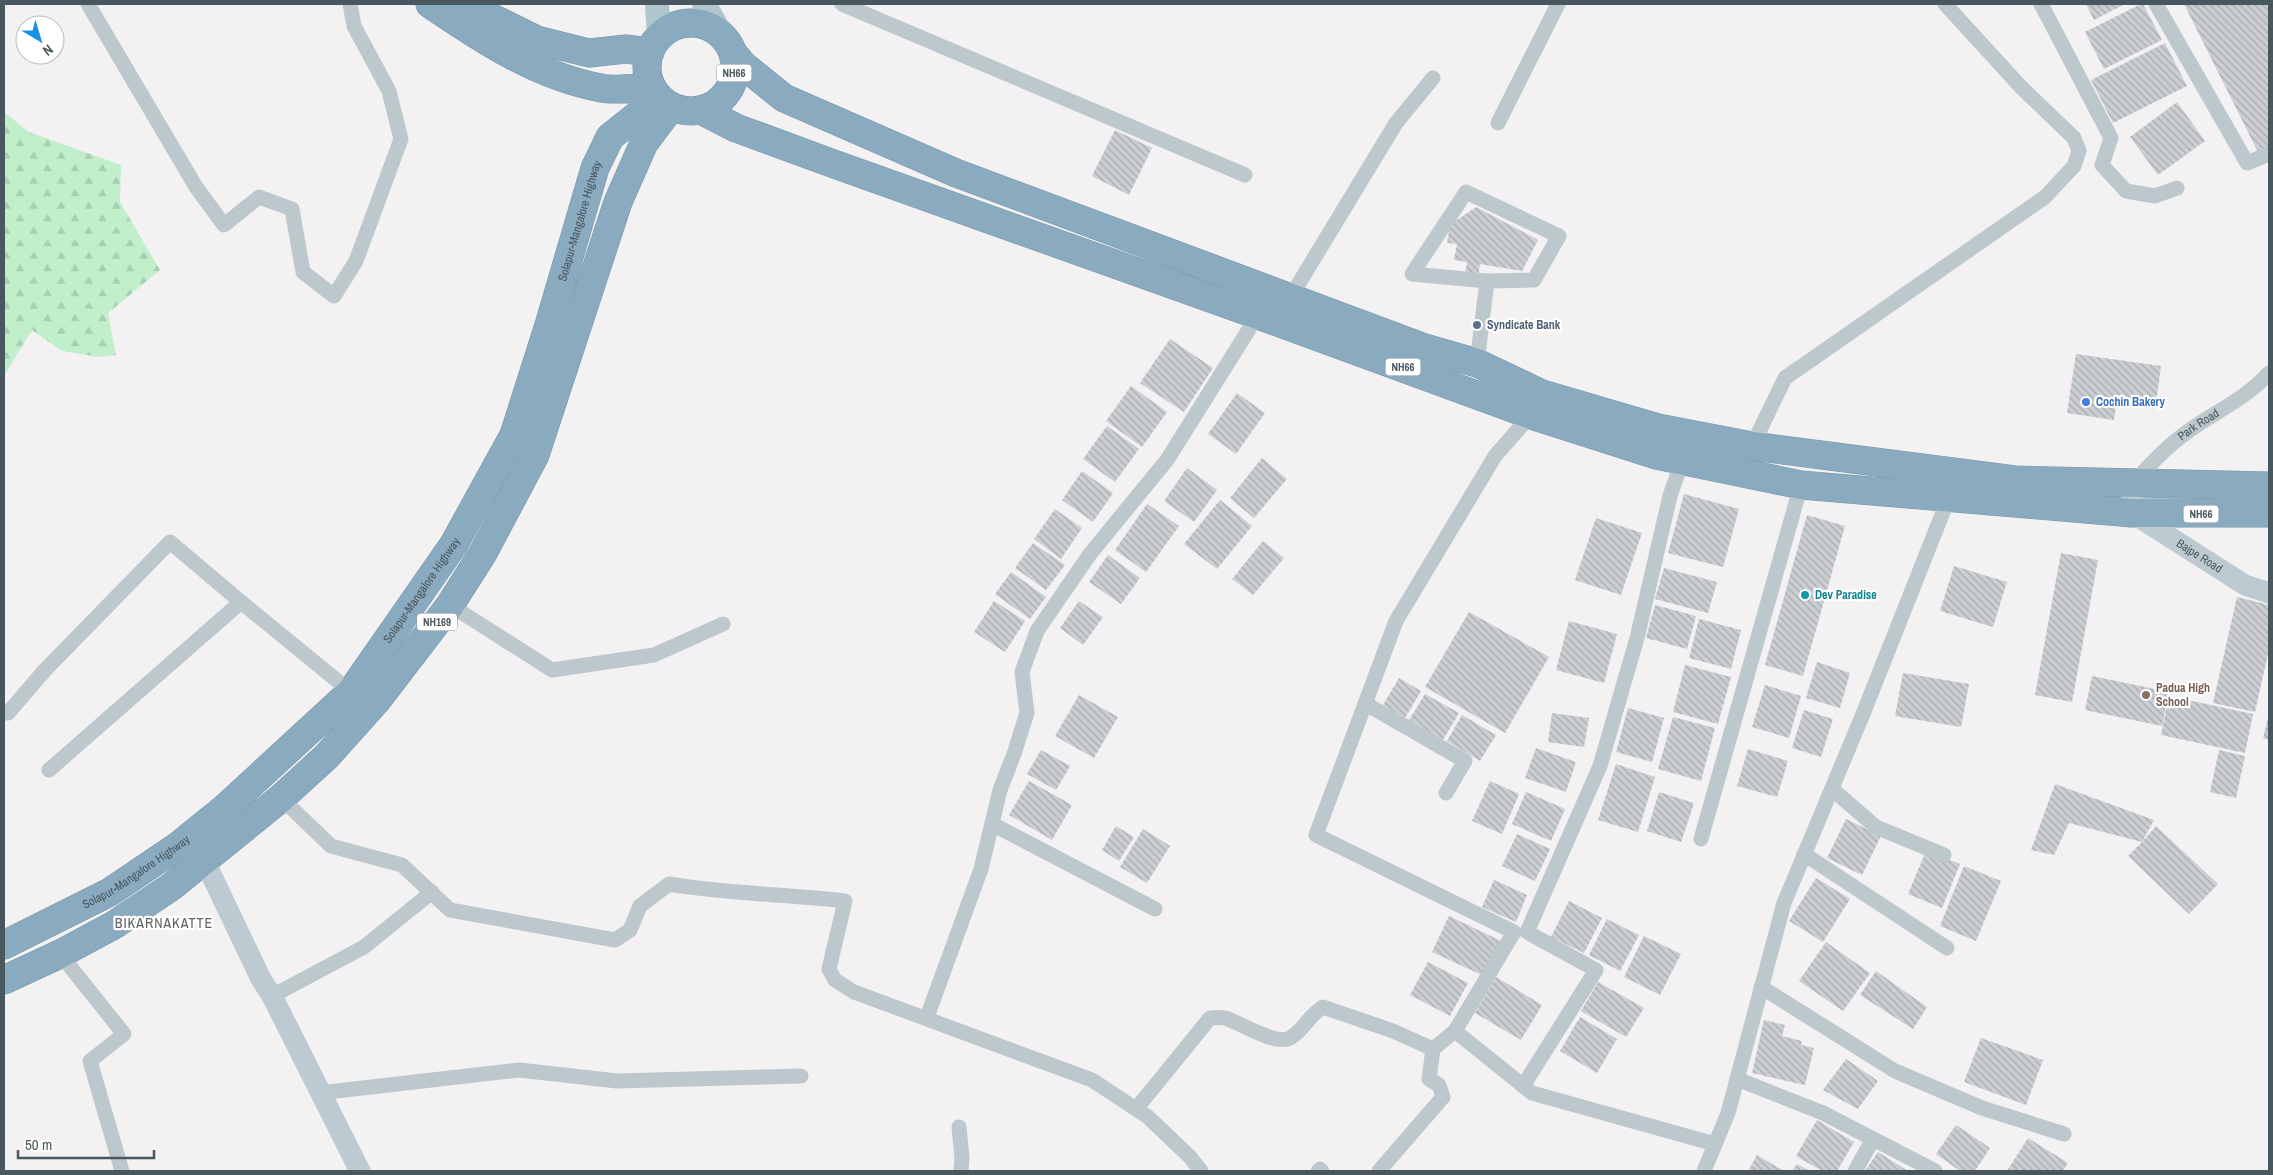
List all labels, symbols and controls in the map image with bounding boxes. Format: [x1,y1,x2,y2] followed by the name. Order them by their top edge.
[15,15,65,65] north arrow
[39,41,57,60] text: N
[716,64,752,82] road number: NH66
[554,158,605,283] street label: Solapur-Mangalore Highway
[1487,317,1561,333] place label: Syndicate Bank
[1471,319,1483,331] marker: Syndicate Bank
[1386,358,1420,376] road number: NH66
[2096,394,2165,410] place label: Cochin Bakery
[2080,396,2092,408] marker: Cochin Bakery
[2174,405,2222,444] street label: Park Road
[2184,506,2218,522] road number: NH66
[379,535,464,646] street label: Solapur-Mangalore Highway
[2173,535,2225,577] street label: Bajpe Road
[1815,587,1877,603] place label: Dev Paradise
[1799,589,1811,601] marker: Dev Paradise
[417,614,457,630] road number: NH169
[2156,680,2210,710] place label: Padua High School
[2140,689,2152,701] marker: Padua High School
[80,832,193,913] street label: Solapur-Mangalore Highway
[115,914,213,932] district label: BIKARNAKATTE
[18,1128,154,1160] scale bar
[25,1134,52,1155] text: 50 m

